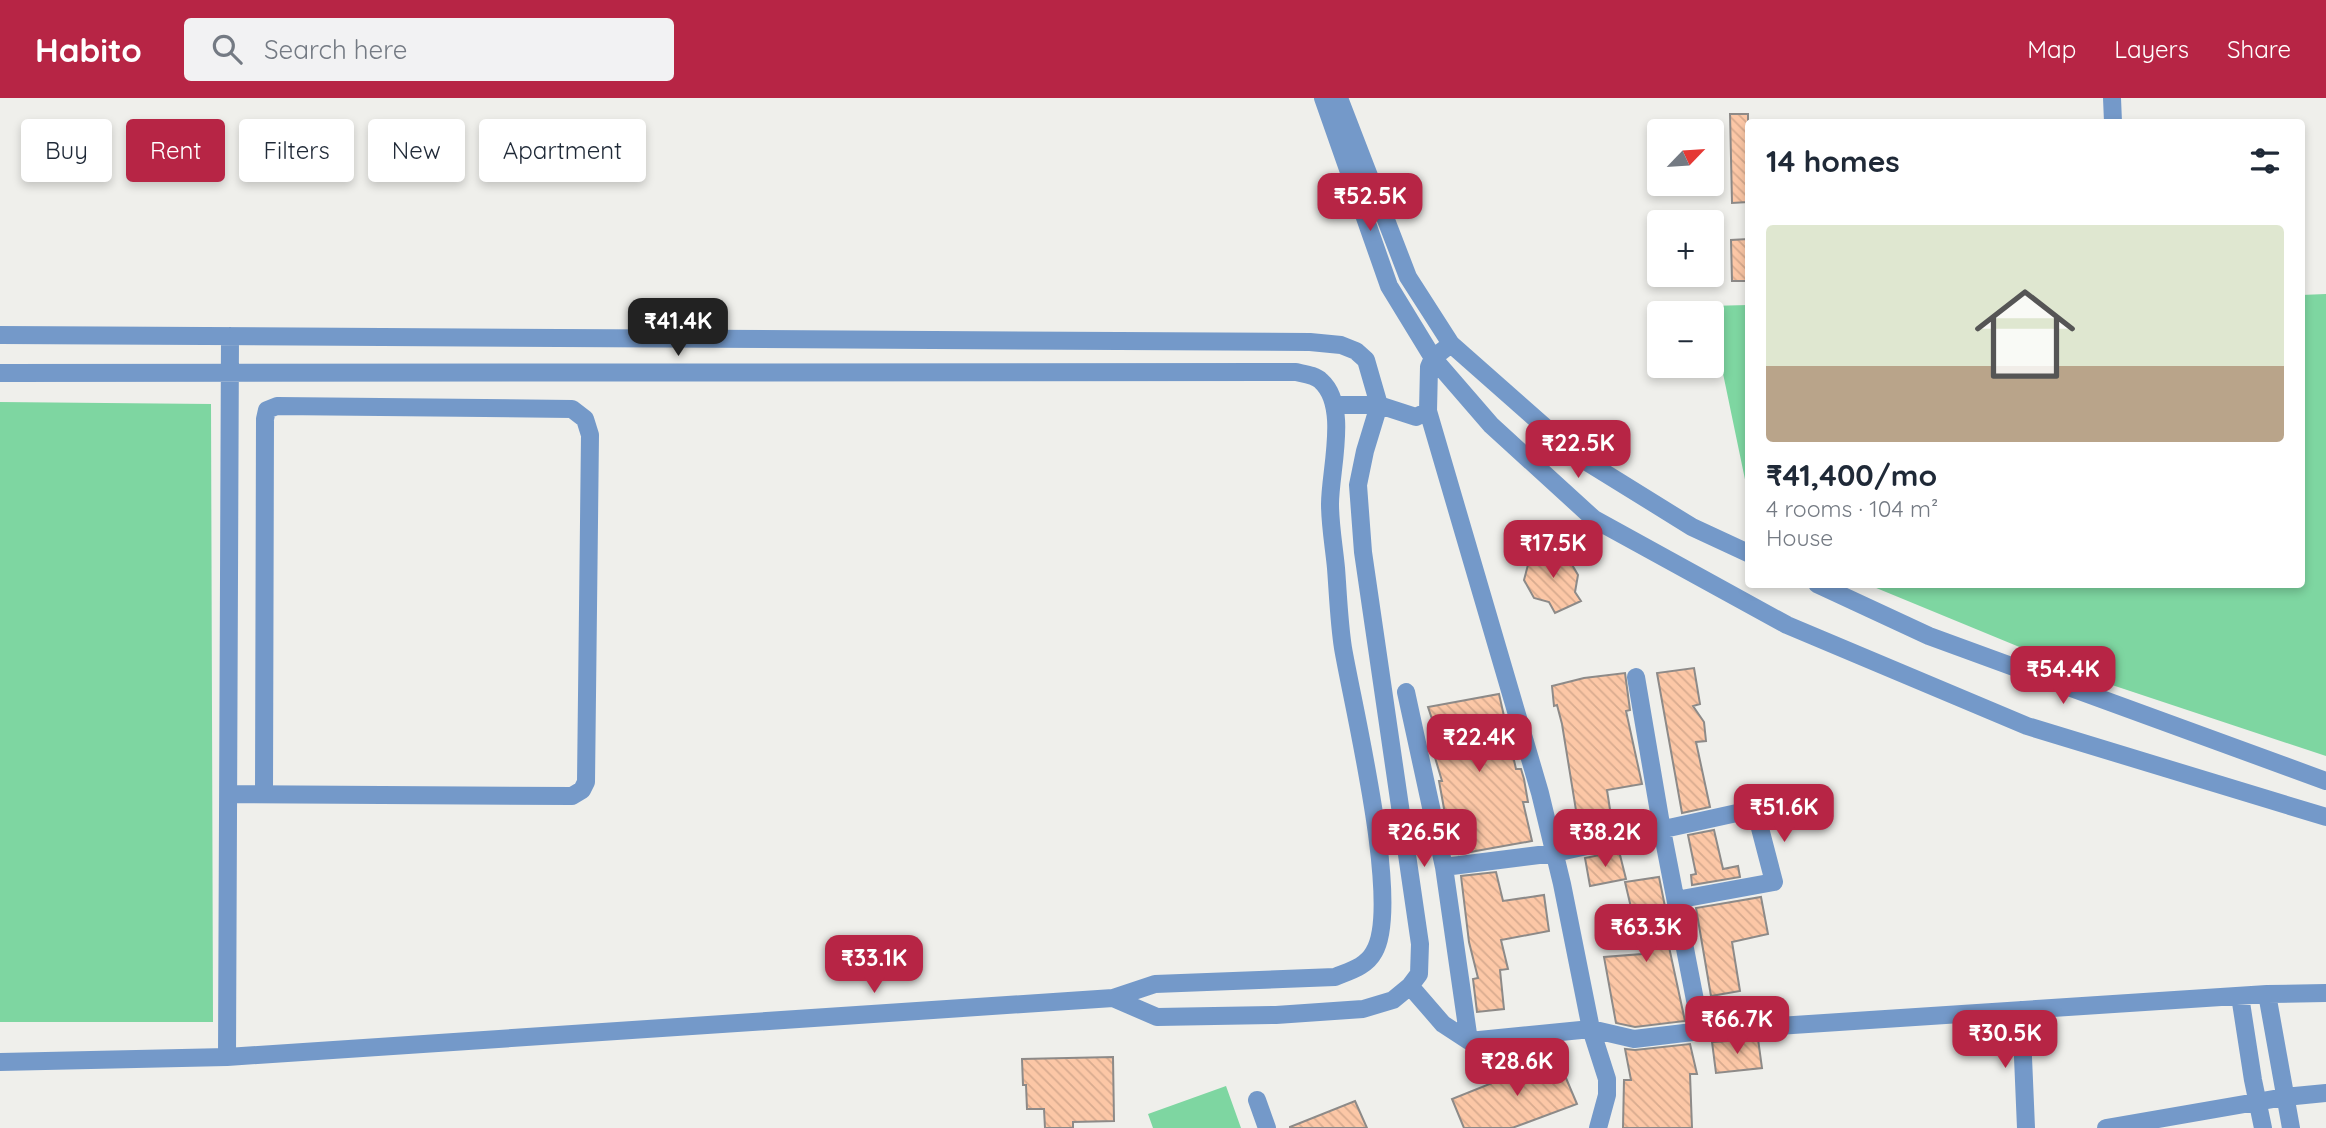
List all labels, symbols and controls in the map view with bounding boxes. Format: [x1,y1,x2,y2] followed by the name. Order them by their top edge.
[184,18,674,81] search box
[35,29,142,70] text: Habito
[208,30,246,68] icon: search
[264,33,407,66] text: Search here
[2027,34,2076,64] text: Map
[2114,34,2189,64] text: Layers
[2227,34,2291,64] text: Share
[21,119,112,182] chip: Buy
[126,119,225,182] chip: Rent
[239,119,354,182] chip: Filters
[368,119,465,182] chip: New
[479,119,646,182] chip: Apartment
[1647,119,1724,196] north arrow
[1647,119,1724,378] map controls
[1766,142,1900,180] text: 14 homes
[2246,142,2284,180] icon: filters
[1313,174,1427,233] pin: ₹52.5K
[1333,181,1407,210] text: ₹52.5K
[1647,210,1724,287] button: +
[1962,271,2088,397] icon: home
[621,299,735,358] pin: ₹41.4K
[1647,301,1724,378] button: −
[644,306,712,335] text: ₹41.4K
[1521,420,1635,480] pin: ₹22.5K
[1542,428,1614,457] text: ₹22.5K
[1766,456,1937,494] text: ₹41,400/mo
[1766,494,1938,523] text: 4 rooms · 104 m²
[1496,520,1610,580] pin: ₹17.5K
[1766,523,1833,552] text: House
[1520,528,1586,557] text: ₹17.5K
[2006,646,2120,706] pin: ₹54.4K
[2026,654,2100,683] text: ₹54.4K
[1422,714,1536,774] pin: ₹22.4K
[1443,722,1515,751] text: ₹22.4K
[1727,784,1841,844] pin: ₹51.6K
[1750,792,1818,821] text: ₹51.6K
[1367,810,1481,869] pin: ₹26.5K
[1548,810,1662,869] pin: ₹38.2K
[1388,817,1460,846] text: ₹26.5K
[1569,817,1641,846] text: ₹38.2K
[1589,904,1703,964] pin: ₹63.3K
[1611,912,1681,941] text: ₹63.3K
[817,936,931,995] pin: ₹33.1K
[841,943,907,972] text: ₹33.1K
[1680,996,1794,1056] pin: ₹66.7K
[1701,1004,1773,1033] text: ₹66.7K
[1948,1010,2062,1070] pin: ₹30.5K
[1968,1018,2042,1047] text: ₹30.5K
[1460,1038,1574,1098] pin: ₹28.6K
[1481,1046,1553,1075] text: ₹28.6K

